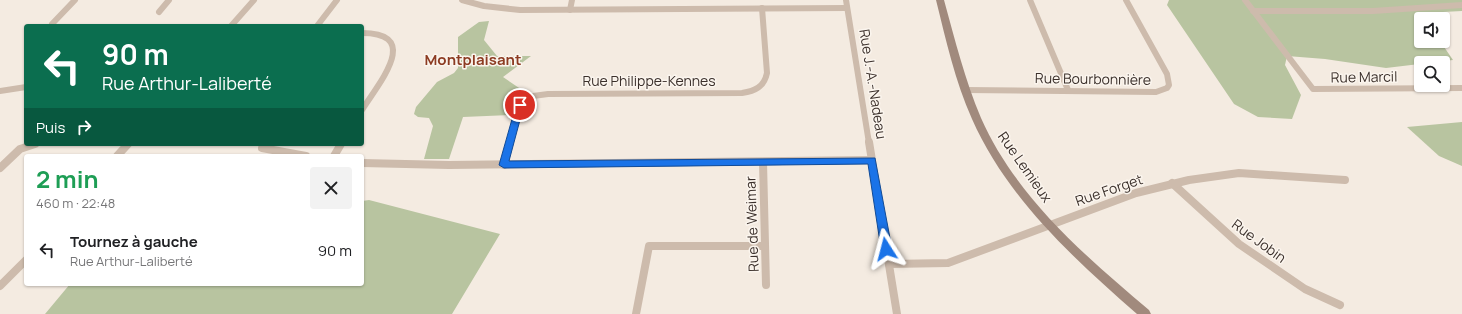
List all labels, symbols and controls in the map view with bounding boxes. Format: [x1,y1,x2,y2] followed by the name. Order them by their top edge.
[1414,12,1450,92] map controls
[1414,12,1450,48] button: sound
[855,28,892,140] street label: Rue J.-A.-Nadeau
[102,35,169,73] text: 90 m
[36,40,88,92] icon: left
[425,49,521,70] district label: Montplaisant
[1414,56,1450,92] button: search
[1331,66,1397,87] street label: Rue Marcil
[1035,68,1151,89] street label: Rue Bourbonnière
[102,71,272,95] text: Rue Arthur-Laliberté
[582,71,716,90] street label: Rue Philippe-Kennes
[503,88,537,122] pin
[509,94,531,116] icon: arrive
[73,116,95,138] icon: right
[36,117,65,138] text: Puis
[994,128,1057,206] street label: Rue Lemieux
[36,162,98,195] text: 2 min
[310,167,352,209] button: close
[1073,169,1145,210] street label: Rue Forget
[740,176,763,272] street label: Rue de Weimar
[36,194,115,212] text: 460 m · 22:48
[1228,214,1290,267] street label: Rue Jobin
[865,228,907,270] position arrow
[70,231,198,252] text: Tournez à gauche
[36,239,58,261] icon: left
[318,240,352,261] text: 90 m
[70,252,193,270] text: Rue Arthur-Laliberté

